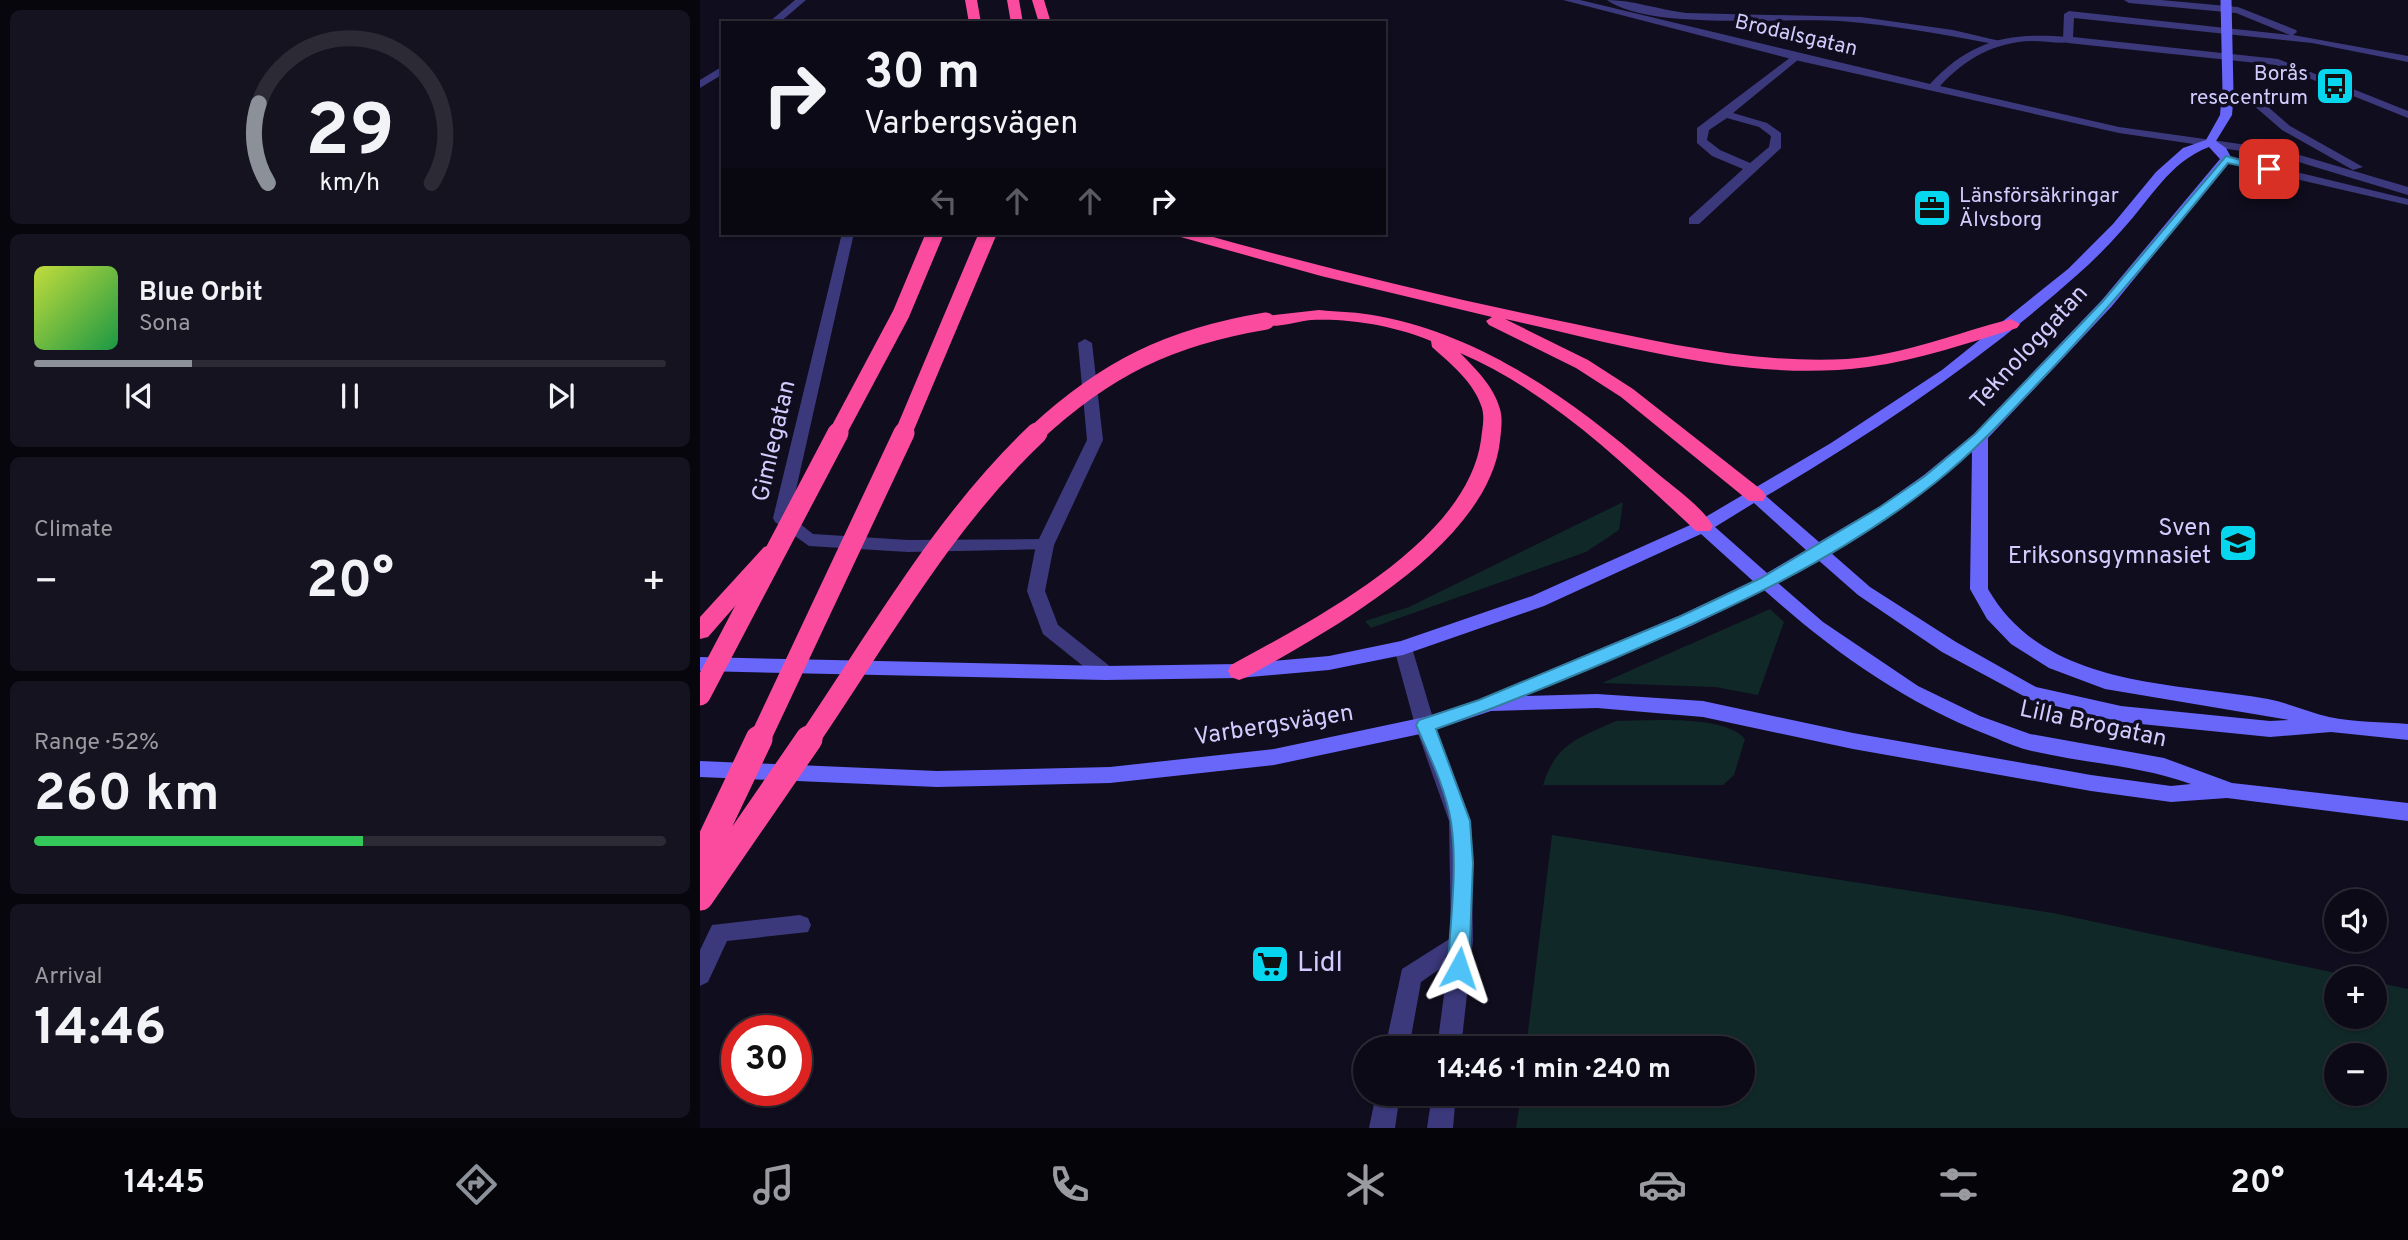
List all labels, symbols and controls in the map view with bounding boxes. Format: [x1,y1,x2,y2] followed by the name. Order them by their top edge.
[1732,9,1860,63] street label: Brodalsgatan
[864,44,980,106] text: 30 m
[749,49,840,140] icon: right
[2189,61,2308,112] place label: Borås resecentrum
[2314,65,2356,107] bus stop icon: Borås resecentrum
[305,89,395,181] text: 29
[864,105,1078,145] text: Varbergsvägen
[2239,139,2299,199] pin
[2250,150,2288,188] icon: arrive
[320,168,380,200] text: km/h
[925,182,963,220] icon: left
[998,182,1036,220] icon: ahead
[1071,182,1109,220] icon: ahead
[1144,182,1182,220] icon: right
[1959,183,2119,234] place label: Länsförsäkringar Älvsborg
[1911,187,1953,229] office icon: Länsförsäkringar Älvsborg
[139,277,263,310] text: Blue Orbit
[1965,279,2095,417] street label: Teknologgatan
[139,310,190,339] text: Sona
[120,377,158,415] icon: previous
[331,377,369,415] icon: pause
[542,377,580,415] icon: next
[746,377,804,505] street label: Gimlegatan
[2008,514,2211,572] place label: Sven Eriksonsgymnasiet
[34,516,113,545] text: Climate
[2217,522,2259,564] school or university icon: Sven Eriksonsgymnasiet
[306,550,394,616] text: 20°
[34,559,59,608] text: −
[641,559,666,608] text: +
[2017,695,2169,755] street label: Lilla Brogatan
[1192,699,1356,753] street label: Varbergsvägen
[34,729,159,758] text: Range · 52%
[34,763,220,829] text: 260 km
[2324,889,2387,1106] map controls
[2324,889,2387,952] button: sound
[1422,931,1496,1005] position arrow
[1249,943,1291,985] supermarket icon: Lidl
[1297,946,1343,982] place label: Lidl
[34,963,103,992] text: Arrival
[2324,966,2387,1029] button: +
[34,997,166,1063] text: 14:46
[721,1015,812,1106] speed limit sign: 30
[2324,1043,2387,1106] button: −
[1437,1054,1671,1087] text: 14:46 · 1 min · 240 m
[452,1160,501,1209] icon: directions
[749,1160,798,1209] icon: music
[1045,1160,1094,1209] icon: phone
[1341,1160,1390,1209] icon: climate
[1638,1160,1687,1209] icon: car
[1934,1160,1983,1209] icon: filters
[124,1164,205,1204] text: 14:45
[2230,1164,2284,1204] text: 20°

